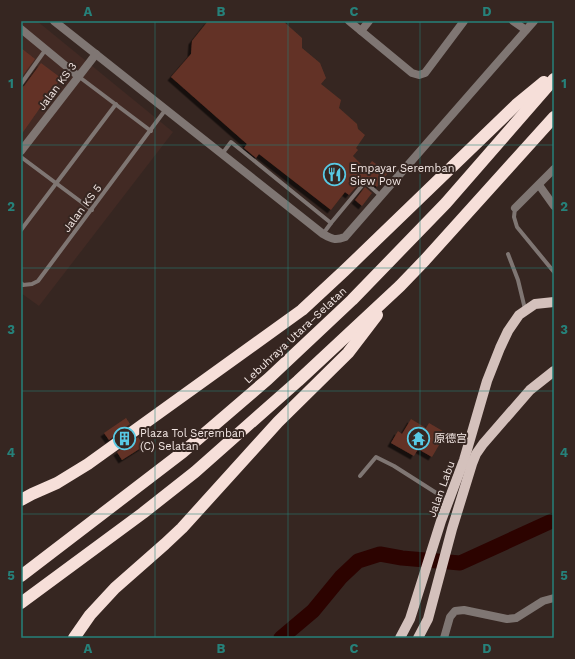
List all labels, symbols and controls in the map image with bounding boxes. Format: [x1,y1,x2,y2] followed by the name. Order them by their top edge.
[84,4,93,19] text: A
[217,4,226,19] text: B
[350,4,359,19] text: C
[482,4,492,19] text: D
[35,60,80,113] street label: Jalan KS 3
[8,76,14,91] text: 1
[561,76,567,91] text: 1
[321,161,347,187] restaurant icon: Empayar Seremban Siew Pow
[350,162,455,188] place label: Empayar Seremban Siew Pow
[60,182,105,235] street label: Jalan KS 5
[7,199,15,214] text: 2
[560,199,568,214] text: 2
[241,285,349,386] street label: Lebuhraya Utara–Selatan
[7,322,15,337] text: 3
[560,322,568,337] text: 3
[405,425,431,451] temple icon: 原德宫
[111,426,137,452] building icon: Plaza Tol Seremban (C) Selatan
[140,427,245,453] place label: Plaza Tol Seremban (C) Selatan
[434,432,467,445] place label: 原德宫
[7,445,16,460] text: 4
[560,445,569,460] text: 4
[425,459,458,519] street label: Jalan Labu
[7,568,15,583] text: 5
[560,568,568,583] text: 5
[84,641,93,656] text: A
[217,641,226,656] text: B
[350,641,359,656] text: C
[482,641,492,656] text: D

